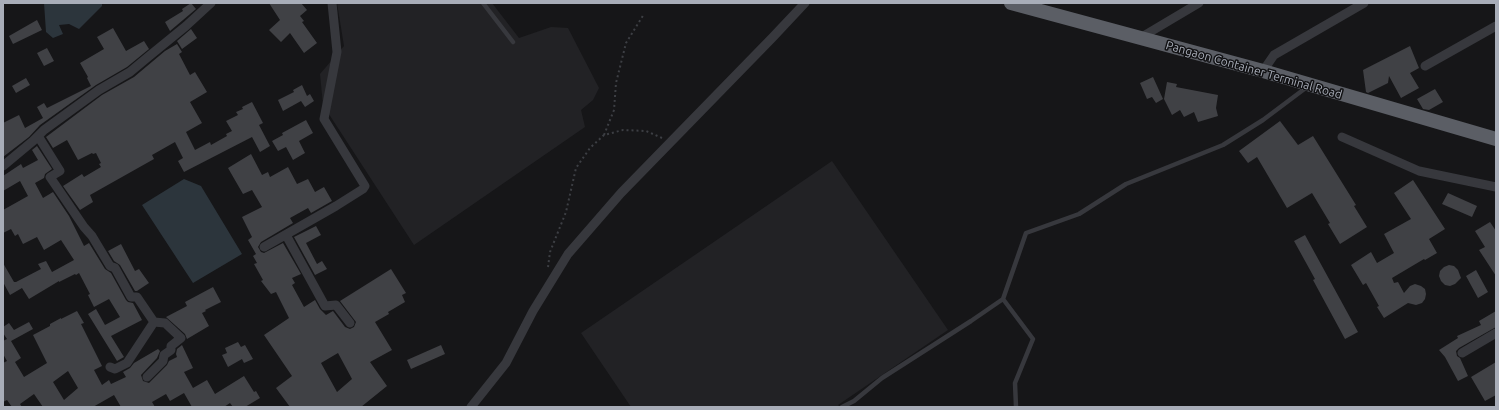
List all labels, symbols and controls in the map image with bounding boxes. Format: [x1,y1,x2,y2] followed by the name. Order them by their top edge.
[1164,38,1344,102] street label: Pangaon Container Terminal Road

